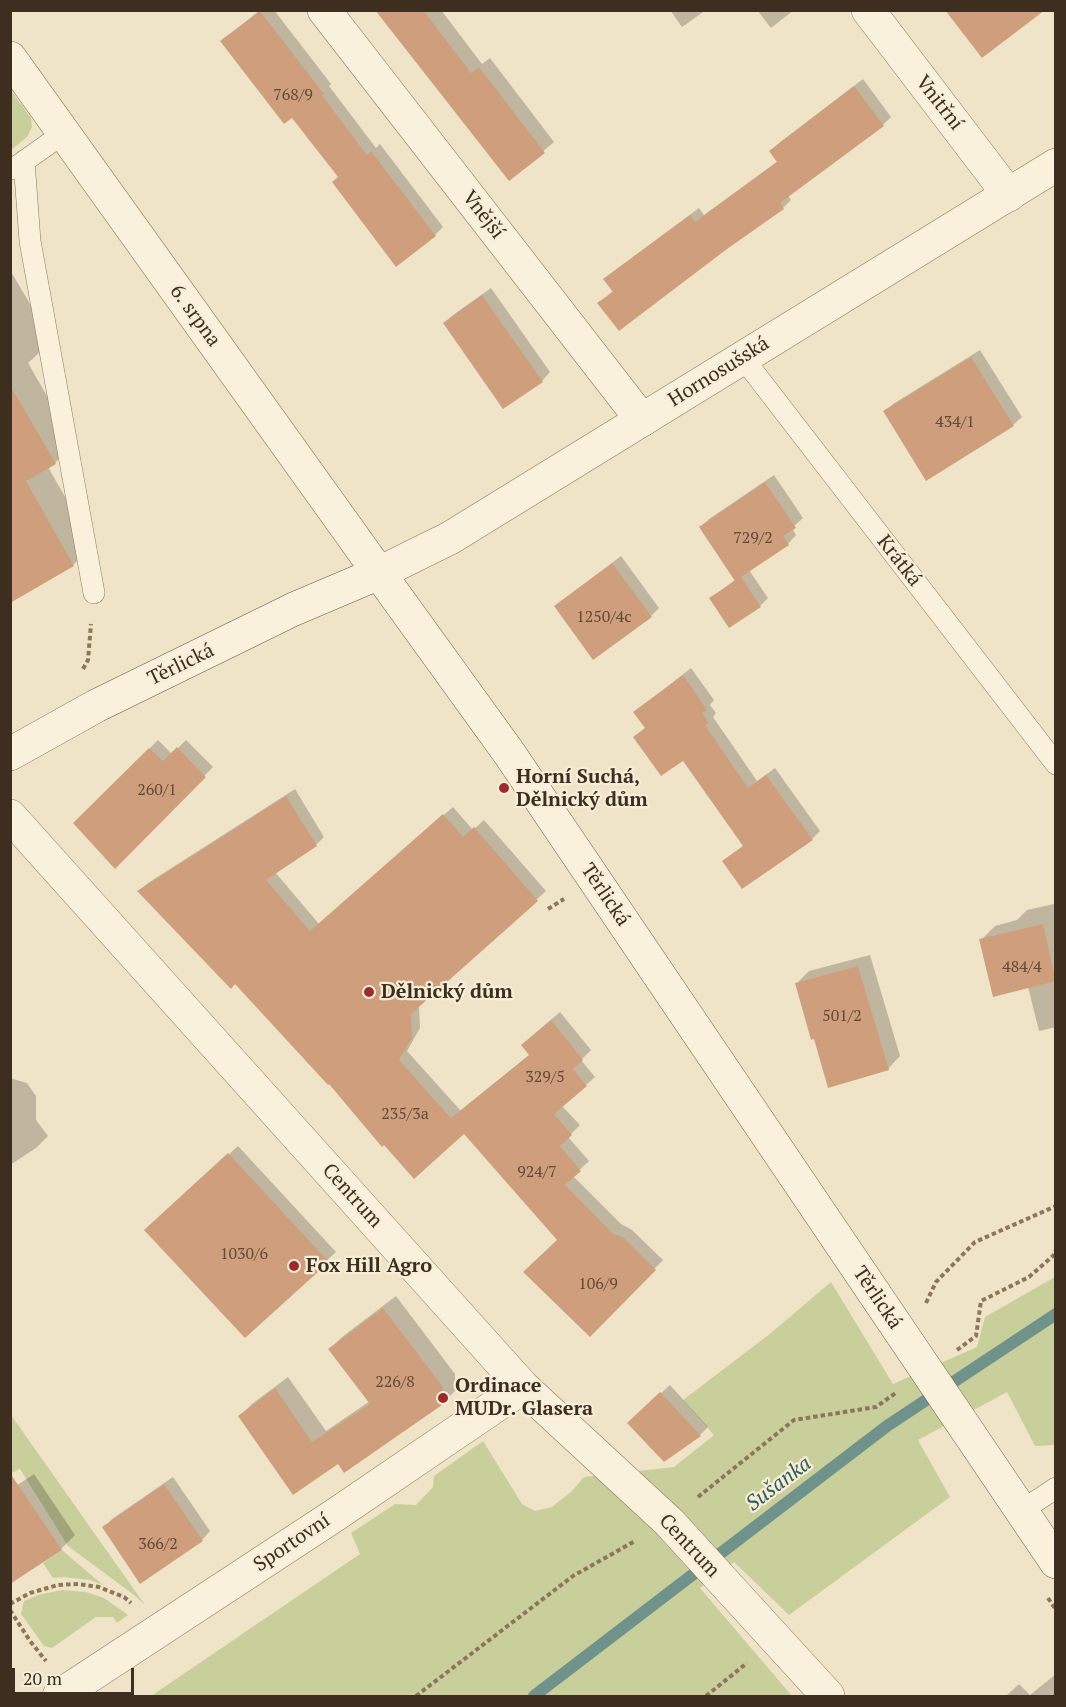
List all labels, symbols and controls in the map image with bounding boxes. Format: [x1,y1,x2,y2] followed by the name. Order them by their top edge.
[910,71,968,135] street label: Vnitřní
[273,85,313,105] house number: 768/9
[457,186,509,244] street label: Vnější
[165,280,225,352] street label: 6. srpna
[664,332,774,412] street label: Hornosušská
[935,412,975,432] house number: 434/1
[733,528,773,548] house number: 729/2
[872,531,926,591] street label: Krátká
[576,607,632,627] house number: 1250/4c
[144,639,218,691] street label: Těrlická
[516,765,648,812] place label: Horní Suchá, Dělnický dům
[137,780,177,800] house number: 260/1
[497,781,511,795] marker: Horní Suchá, Dělnický dům
[575,859,635,931] street label: Těrlická
[1002,957,1042,977] house number: 484/4
[381,980,513,1004] place label: Dělnický dům
[362,985,376,999] marker: Dělnický dům
[822,1006,862,1026] house number: 501/2
[525,1067,565,1087] house number: 329/5
[381,1104,429,1124] house number: 235/3a
[317,1159,387,1233] street label: Centrum
[517,1162,557,1182] house number: 924/7
[220,1244,268,1264] house number: 1030/6
[306,1254,432,1278] place label: Fox Hill Agro
[287,1259,301,1273] marker: Fox Hill Agro
[847,1262,907,1334] street label: Těrlická
[578,1274,618,1294] house number: 106/9
[375,1372,415,1392] house number: 226/8
[455,1374,593,1421] place label: Ordinace MUDr. Glasera
[436,1391,450,1405] marker: Ordinace MUDr. Glasera
[741,1451,817,1517] water label: Sušanka
[249,1509,335,1577] street label: Sportovní
[654,1509,724,1583] street label: Centrum
[138,1534,178,1554] house number: 366/2
[15,1656,136,1694] scale bar
[23,1666,62,1690] text: 20 m

